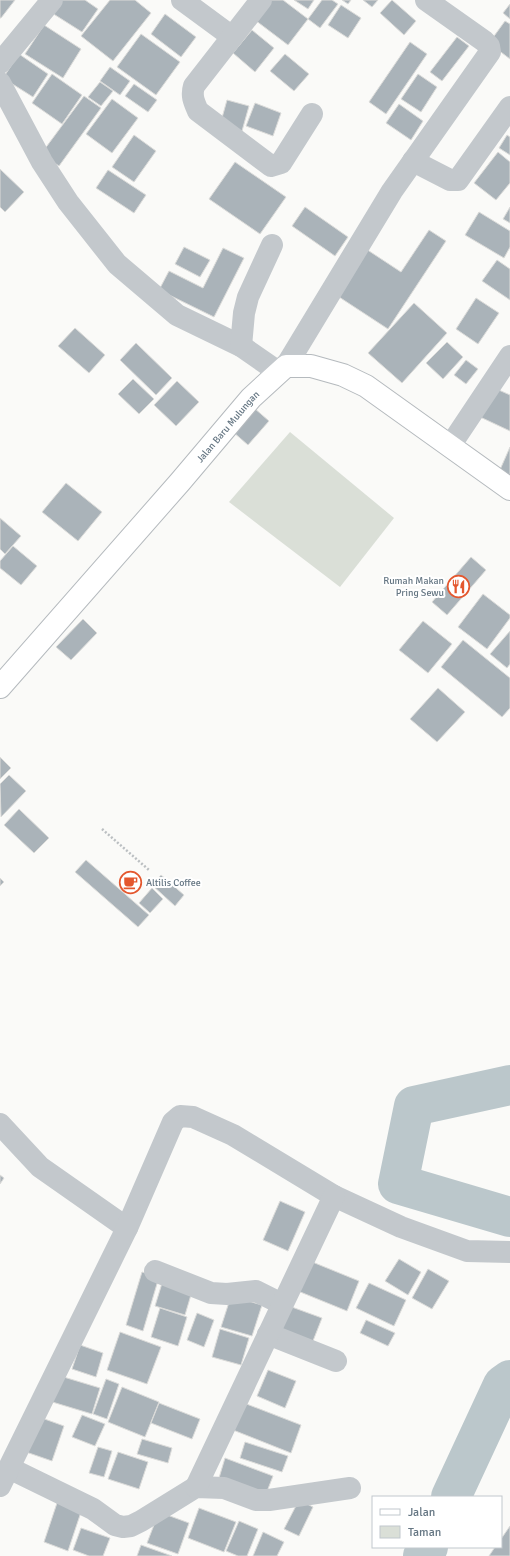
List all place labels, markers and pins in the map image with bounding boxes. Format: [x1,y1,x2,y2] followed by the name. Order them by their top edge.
[446,573,472,599] restaurant icon: Rumah Makan Pring Sewu
[383,575,444,599] place label: Rumah Makan Pring Sewu
[118,869,144,895] cafe icon: Altilis Coffee
[146,877,201,889] place label: Altilis Coffee

